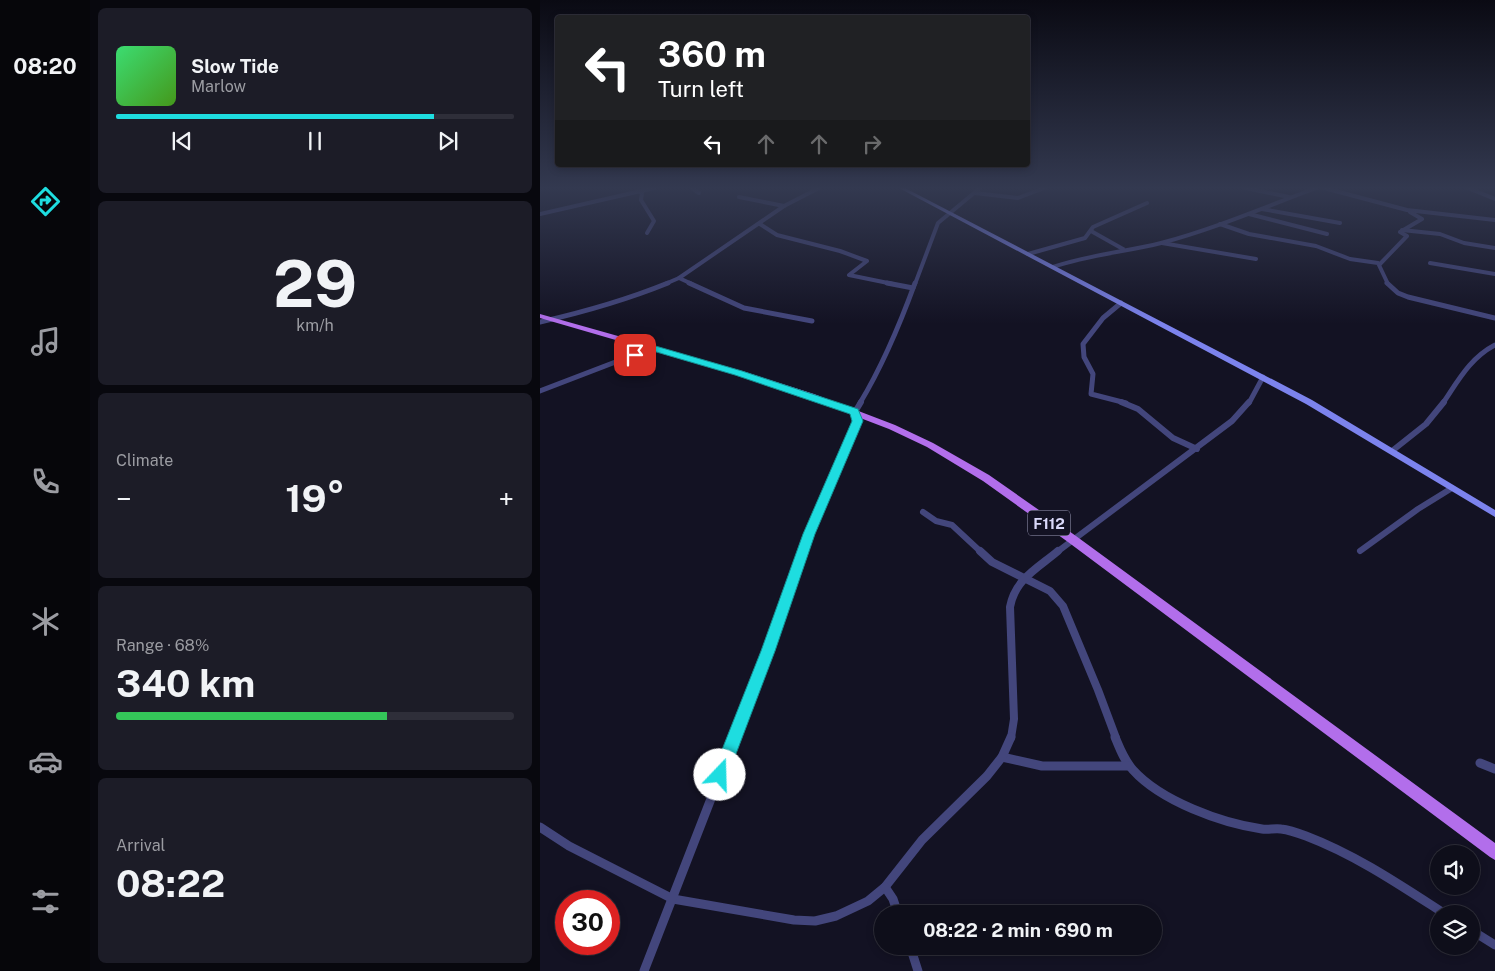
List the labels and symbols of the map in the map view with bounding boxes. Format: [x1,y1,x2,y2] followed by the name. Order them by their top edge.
[614,334,656,376] pin
[1028,510,1070,536] road number: F112
[693,748,745,800] position arrow
[555,890,620,955] speed limit sign: 30

